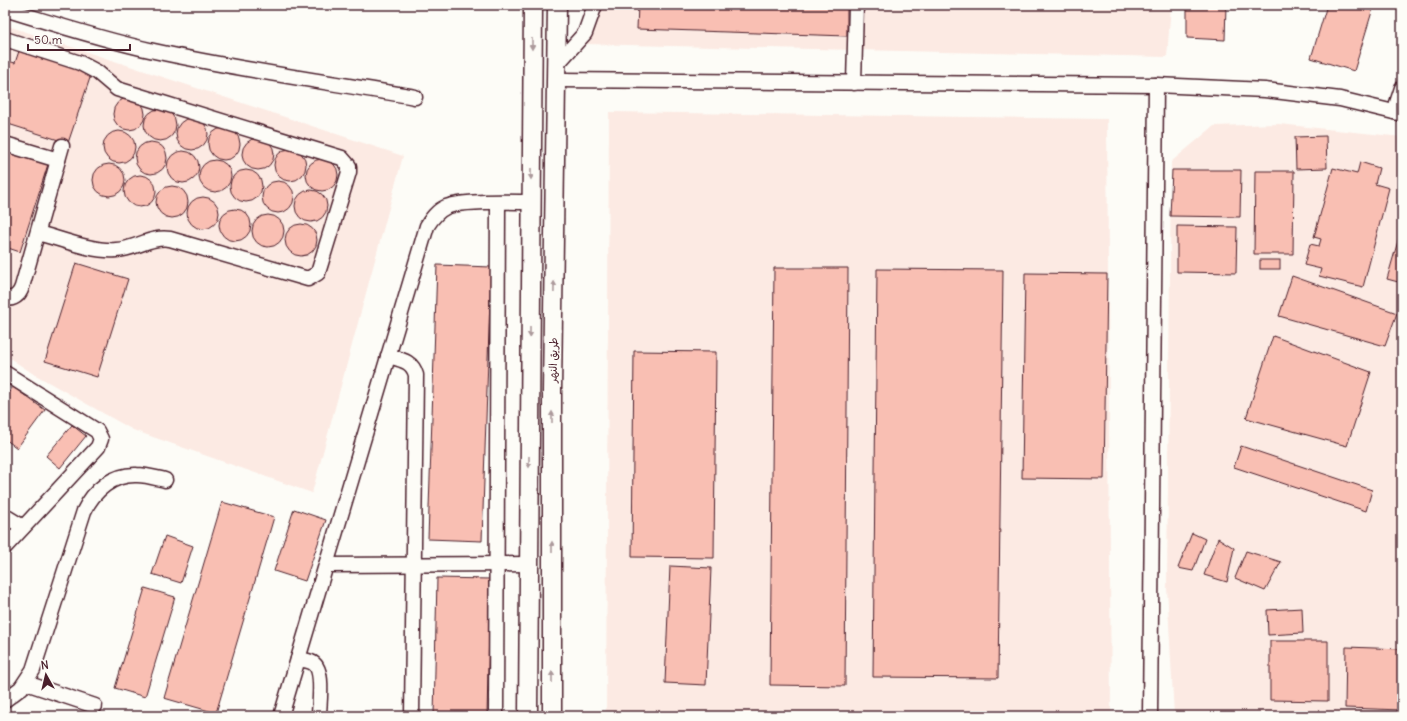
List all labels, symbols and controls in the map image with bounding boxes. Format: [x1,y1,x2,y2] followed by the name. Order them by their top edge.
[28,26,130,52] scale bar
[34,32,63,47] text: 50 m
[529,38,535,51] one-way arrow
[528,168,534,181] one-way arrow
[551,280,557,293] one-way arrow
[527,326,533,339] one-way arrow
[546,337,560,384] street label: طريق النهر
[549,410,555,423] one-way arrow
[526,456,532,469] one-way arrow
[549,540,555,553] one-way arrow
[26,655,66,695] north arrow
[40,658,49,673] text: N
[549,670,555,683] one-way arrow

